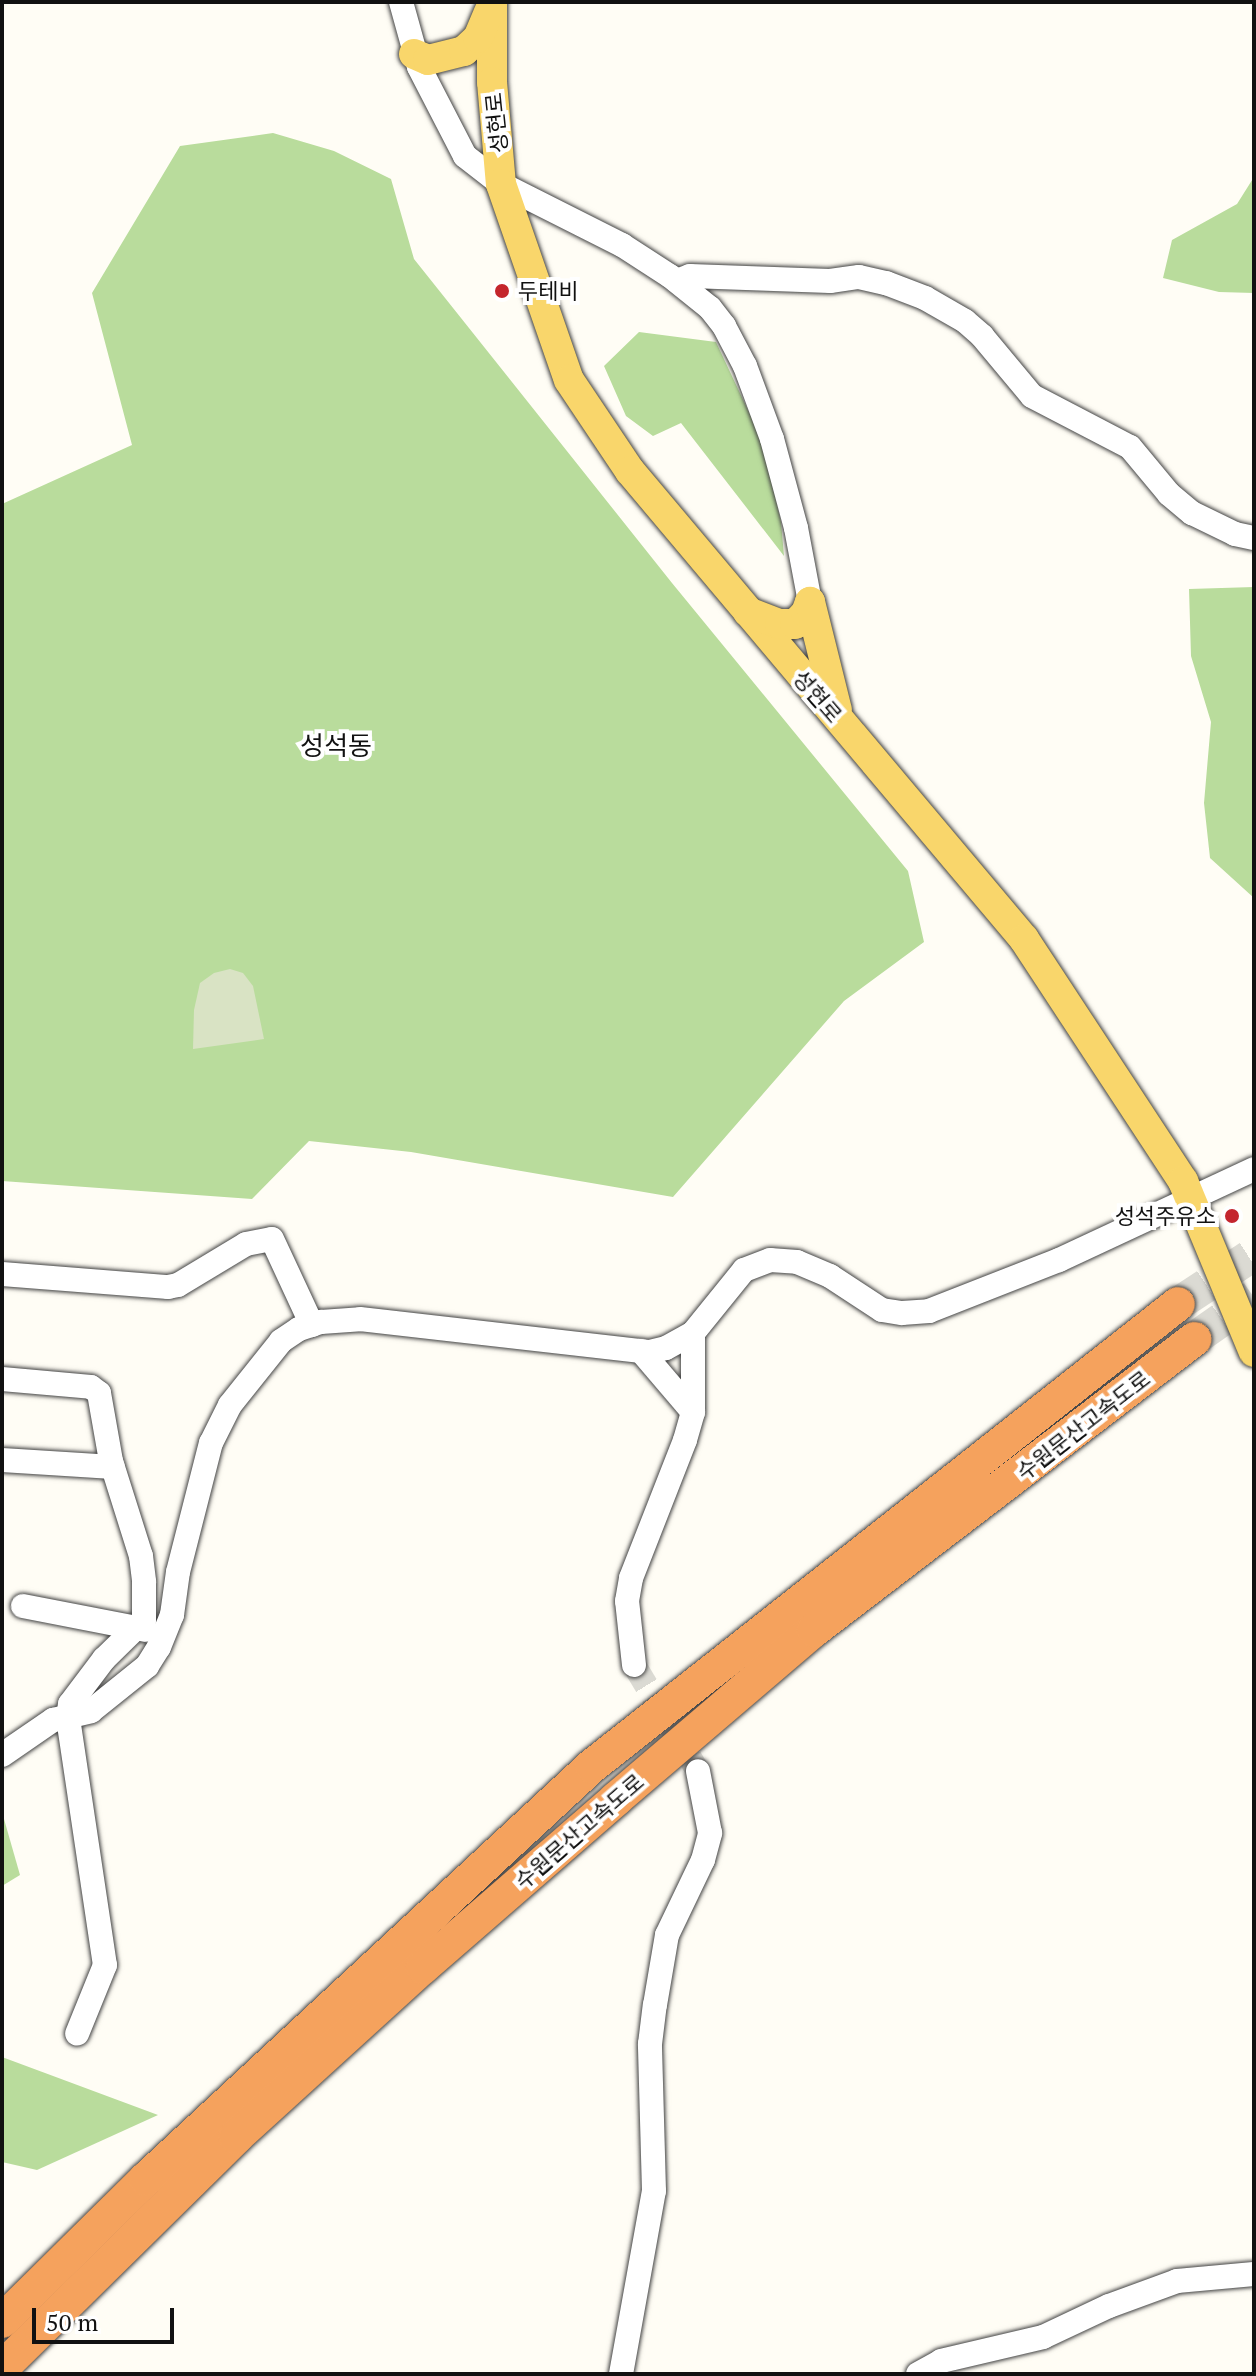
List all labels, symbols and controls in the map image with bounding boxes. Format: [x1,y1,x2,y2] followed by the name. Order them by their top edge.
[480,91,512,155] street label: 성현로
[518,278,579,304] place label: 두테비
[493,282,511,300] marker: 두테비
[788,664,848,728] street label: 성현로
[300,730,372,762] district label: 성석동
[1115,1203,1216,1229] place label: 성석주유소
[1223,1207,1241,1225] marker: 성석주유소
[1011,1365,1155,1485] street label: 수원문산고속도로
[509,1768,649,1894] street label: 수원문산고속도로
[36,2292,178,2342] scale bar
[46,2306,98,2338] text: 50 m

